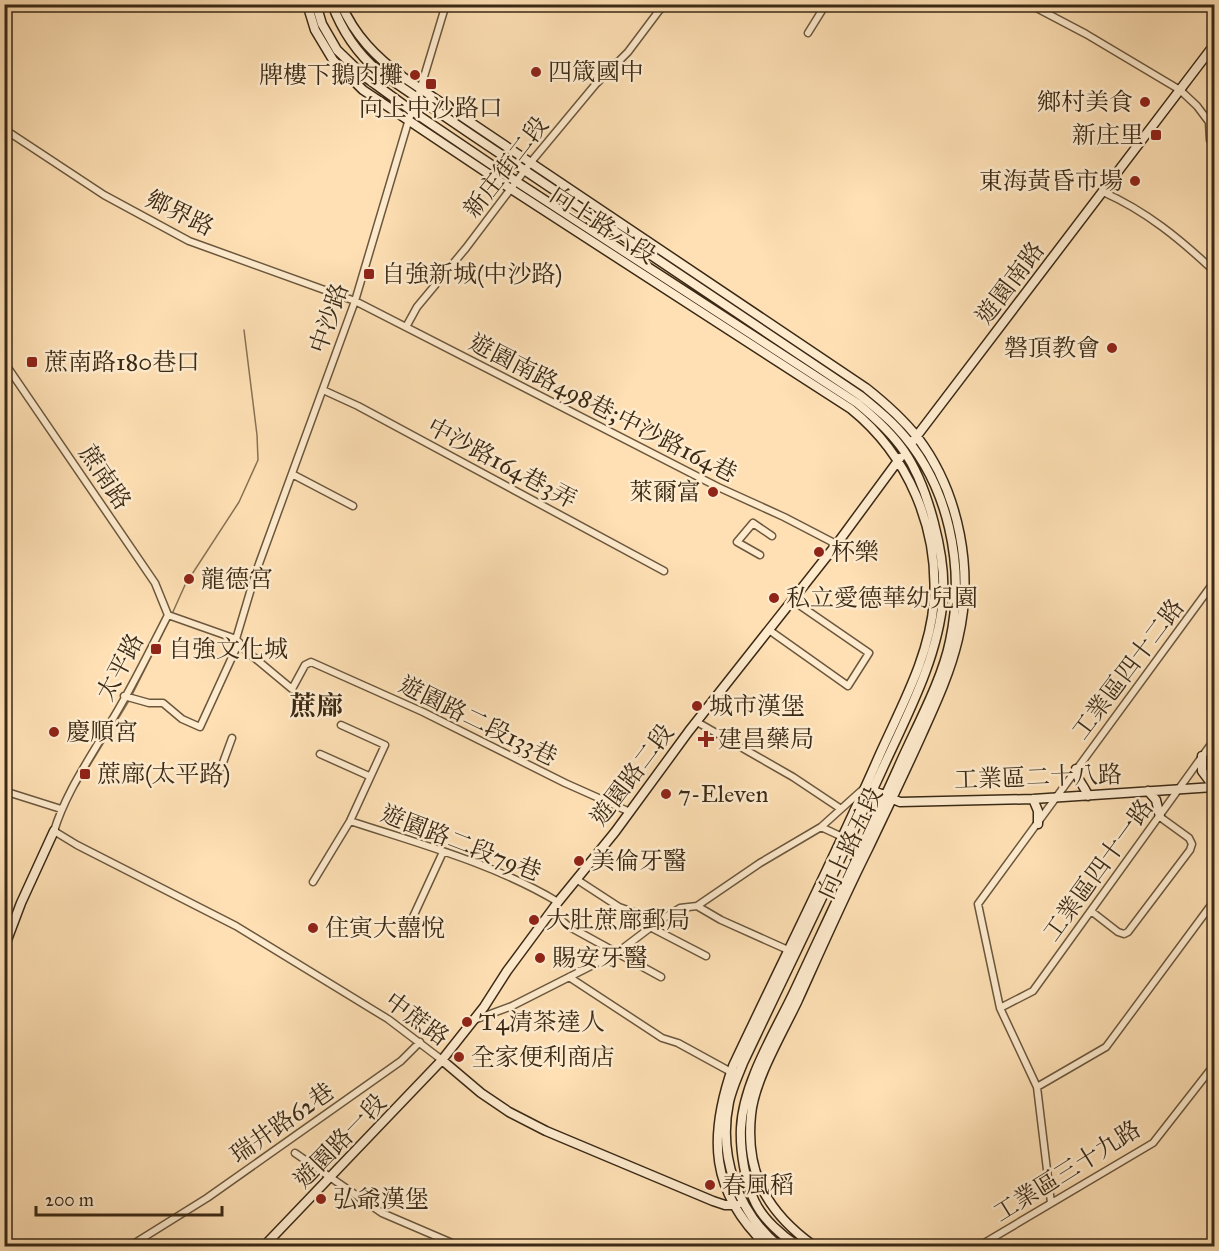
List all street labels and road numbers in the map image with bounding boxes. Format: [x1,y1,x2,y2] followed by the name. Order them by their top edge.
[457,110,555,224] street label: 新庄街二段
[545,180,661,270] street label: 向上路六段
[141,184,219,242] street label: 鄉界路
[969,236,1051,330] street label: 遊園南路
[303,279,355,357] street label: 中沙路
[464,327,742,489] street label: 遊園南路498巷;中沙路164巷
[422,411,582,515] street label: 中沙路164巷3弄
[72,439,138,515] street label: 蔗南路
[1065,593,1191,745] street label: 工業區四十二路
[90,628,150,706] street label: 太平路
[394,670,562,772] street label: 遊園路二段133巷
[584,718,680,832] street label: 遊園路二段
[954,759,1122,795] street label: 工業區二十八路
[811,782,889,904] street label: 向上路五段
[1036,793,1160,947] street label: 工業區四十一路
[376,799,546,887] street label: 遊園路二段79巷
[379,986,455,1052] street label: 中蔗路
[224,1076,340,1170] street label: 瑞井路62巷
[288,1087,392,1195] street label: 遊園路一段
[988,1114,1146,1228] street label: 工業區三十九路

